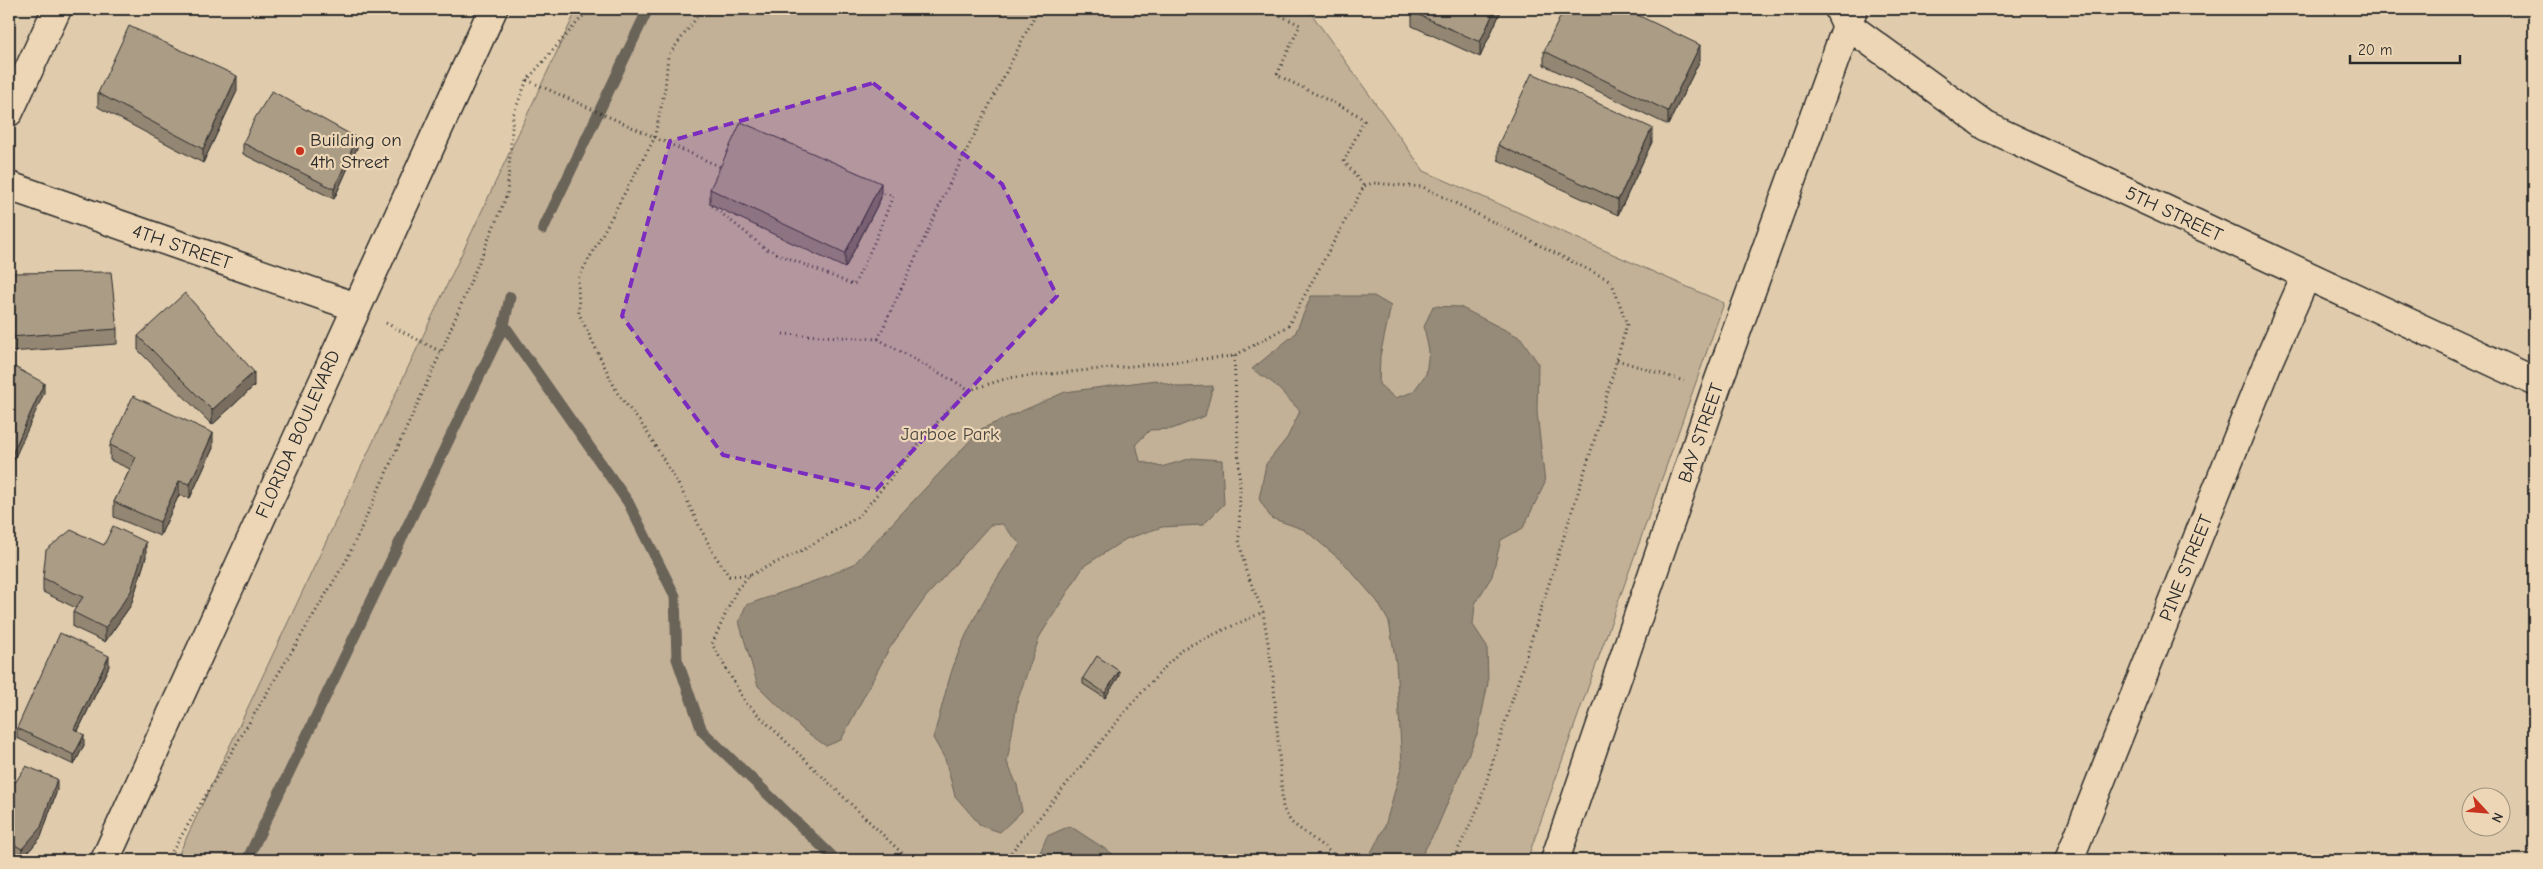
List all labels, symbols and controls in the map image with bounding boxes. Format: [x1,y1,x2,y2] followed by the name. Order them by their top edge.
[2350,32,2460,64] scale bar
[2358,41,2392,59] text: 20 m
[310,129,402,173] place label: Building on 4th Street
[294,145,306,157] marker: Building on 4th Street
[2122,182,2226,246] street label: 5TH STREET
[129,220,235,274] street label: 4TH STREET
[251,347,345,521] street label: FLORIDA BOULEVARD
[1674,380,1728,486] street label: BAY STREET
[901,423,1000,445] park label: Jarboe Park
[2155,511,2217,624] street label: PINE STREET
[2460,786,2510,836] north arrow
[2488,810,2507,825] text: N

